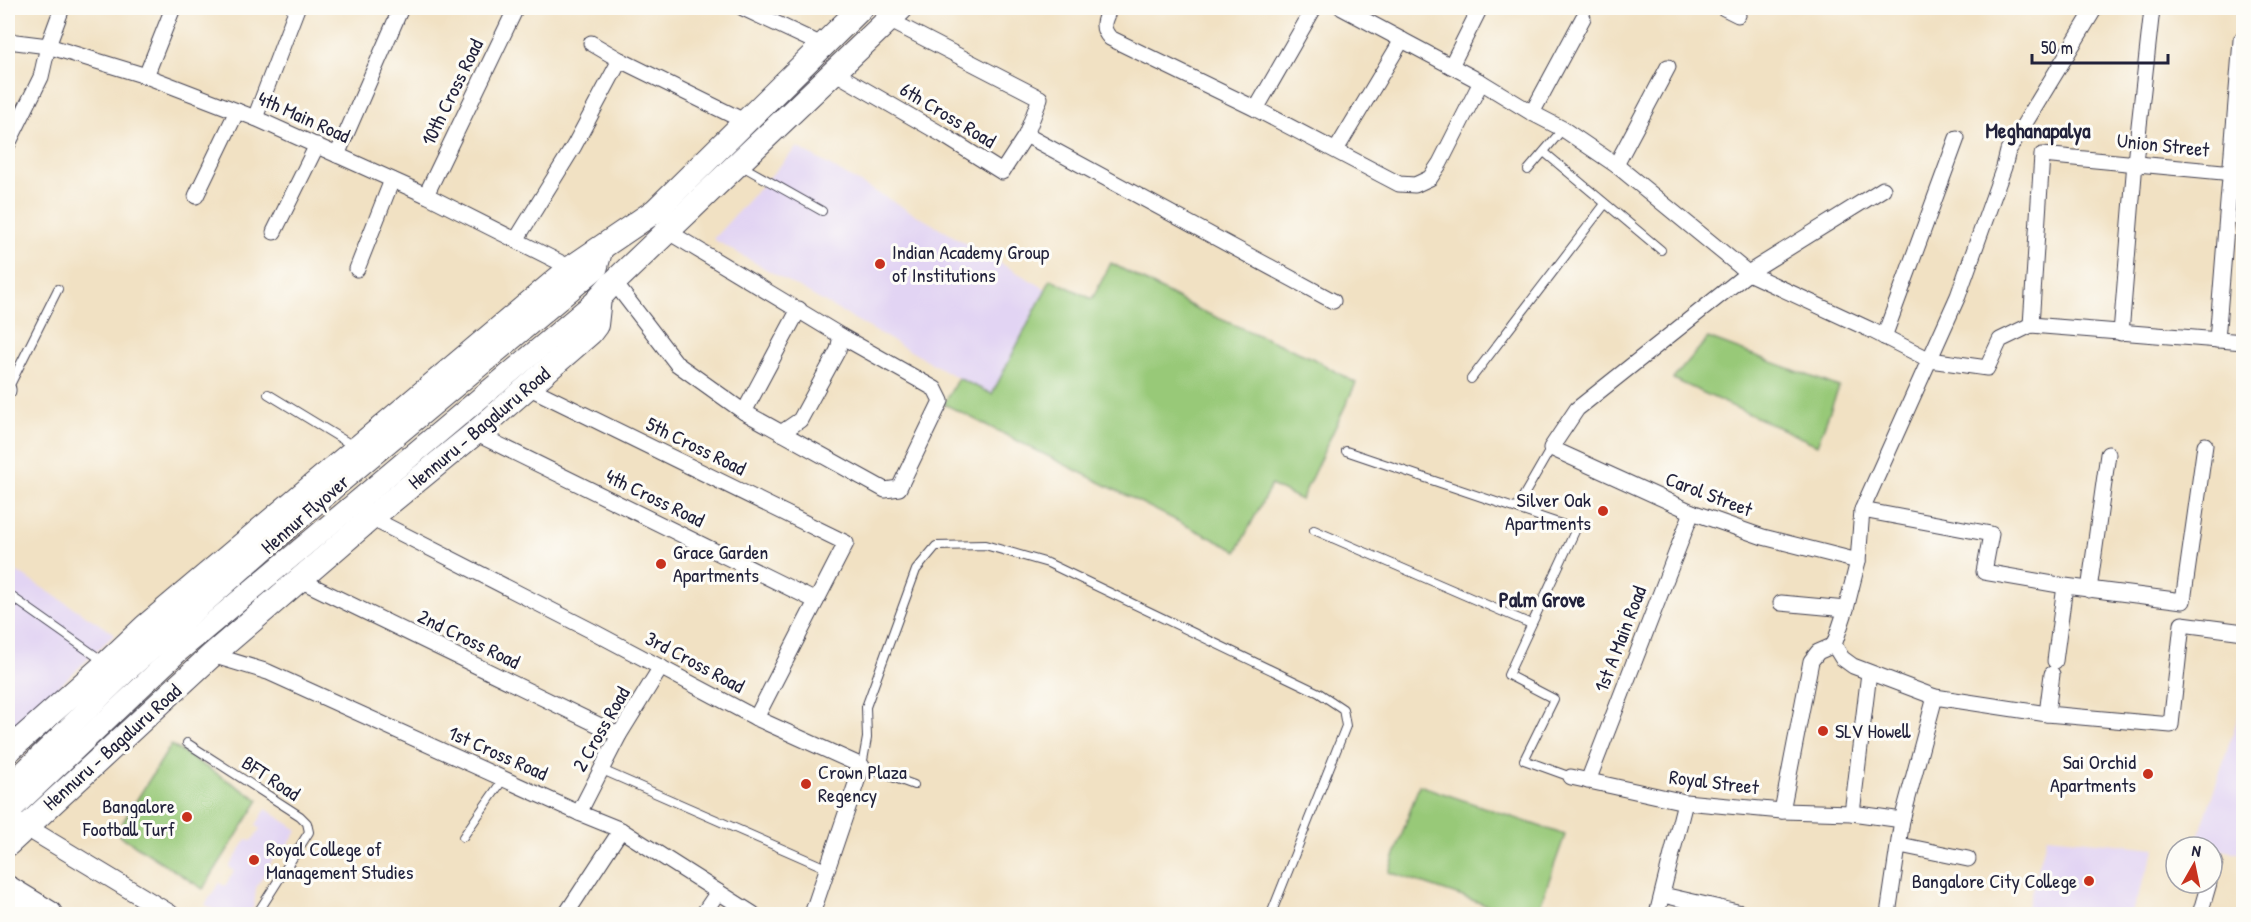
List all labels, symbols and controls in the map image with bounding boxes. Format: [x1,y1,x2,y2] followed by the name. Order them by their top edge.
[2032,27,2168,65] scale bar
[414,34,489,150] street label: 10th Cross Road
[2041,35,2073,60] text: 50 m
[895,75,1001,154] street label: 6th Cross Road
[254,84,355,149] street label: 4th Main Road
[1986,116,2091,146] district label: Meghanapalya
[2116,126,2212,163] street label: Union Street
[892,238,1050,288] place label: Indian Academy Group of Institutions
[873,257,887,271] marker: Indian Academy Group of Institutions
[402,360,555,495] street label: Hennuru - Bagaluru Road
[642,410,751,481] street label: 5th Cross Road
[601,462,709,533] street label: 4th Cross Road
[1662,465,1758,523] street label: Carol Street
[255,468,355,559] street label: Hennur Flyover
[1505,486,1591,536] place label: Silver Oak Apartments
[1596,504,1610,518] marker: Silver Oak Apartments
[673,538,768,588] place label: Grace Garden Apartments
[654,557,668,571] marker: Grace Garden Apartments
[1587,582,1652,696] street label: 1st A Main Road
[1499,585,1586,614] district label: Palm Grove
[414,602,525,675] street label: 2nd Cross Road
[641,624,750,699] street label: 3rd Cross Road
[37,677,187,816] street label: Hennuru - Bagaluru Road
[566,681,636,776] street label: 2 Cross Road
[1835,717,1911,744] place label: SLV Howell
[444,719,552,786] street label: 1st Cross Road
[1816,724,1830,738] marker: SLV Howell
[2050,748,2136,798] place label: Sai Orchid Apartments
[237,749,306,807] street label: BFT Road
[818,758,907,808] place label: Crown Plaza Regency
[1668,763,1761,801] street label: Royal Street
[2141,767,2155,781] marker: Sai Orchid Apartments
[799,777,813,791] marker: Crown Plaza Regency
[82,792,175,842] place label: Bangalore Football Turf
[180,810,194,824] marker: Bangalore Football Turf
[266,835,414,885] place label: Royal College of Management Studies
[2164,835,2224,895] north arrow
[2190,839,2203,862] text: N
[247,853,261,867] marker: Royal College of Management Studies
[1912,867,2077,894] place label: Bangalore City College
[2082,874,2096,888] marker: Bangalore City College

